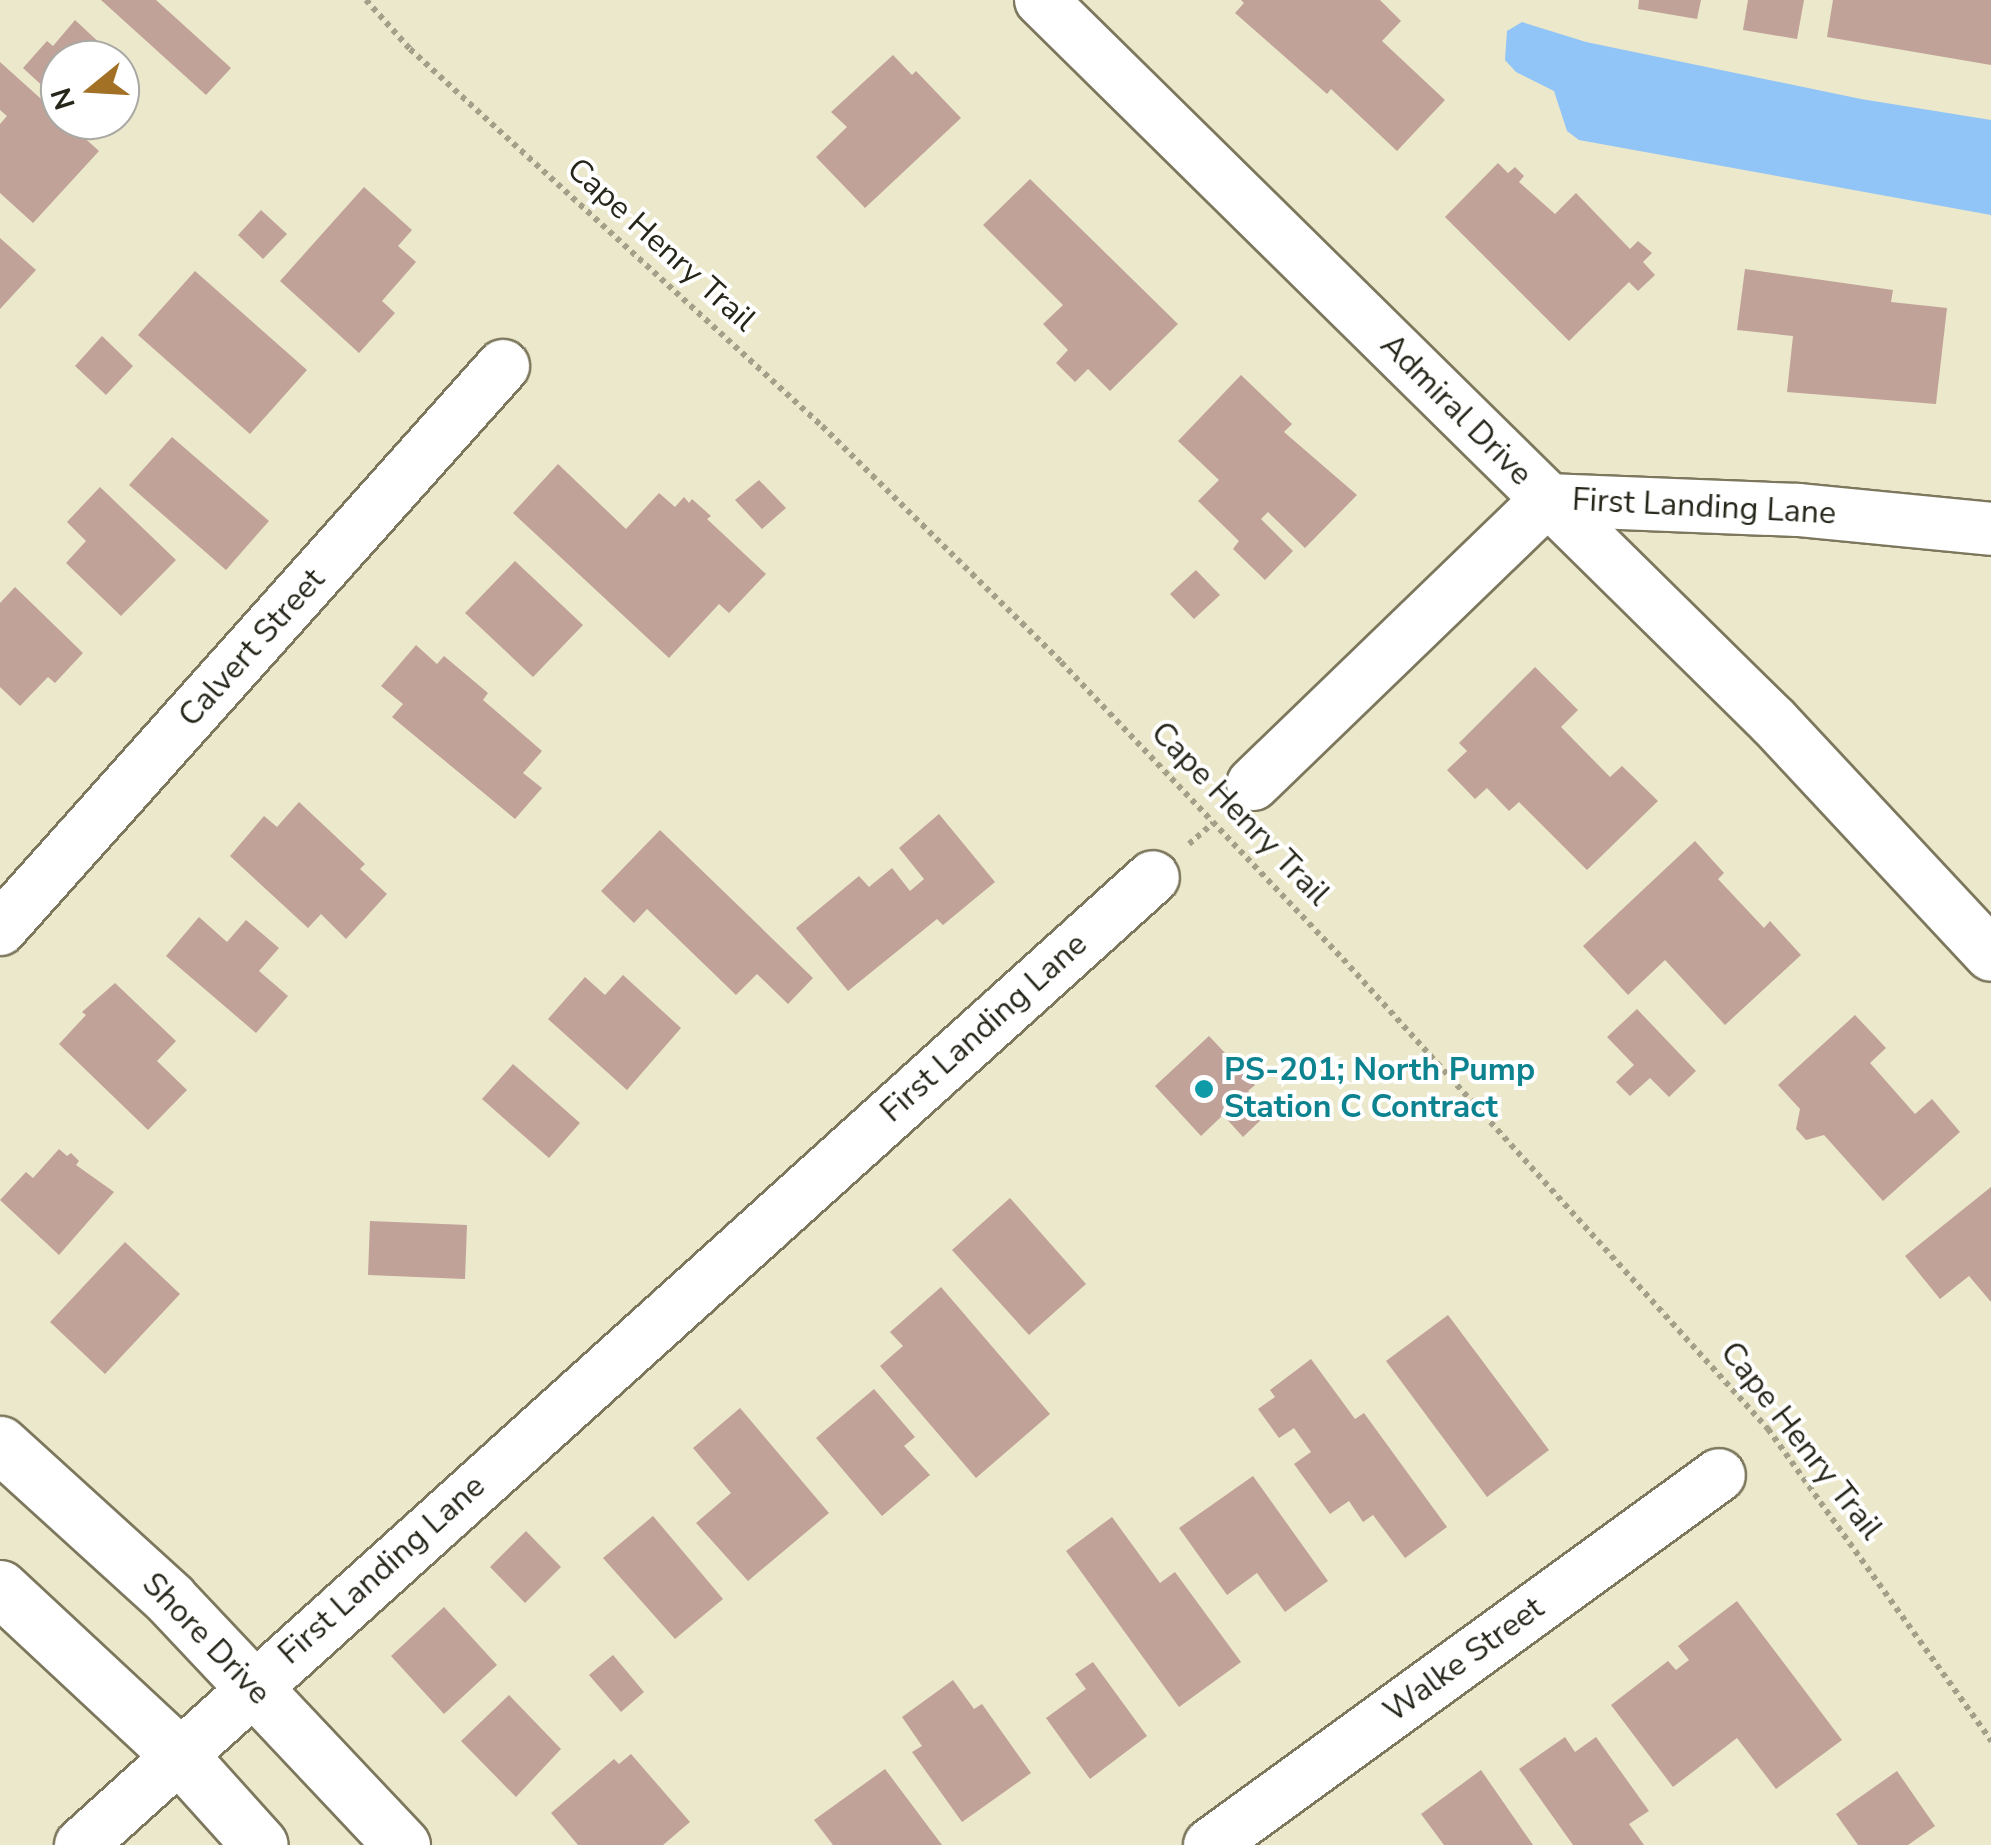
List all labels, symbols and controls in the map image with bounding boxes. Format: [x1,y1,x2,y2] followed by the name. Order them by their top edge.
[40,40,140,140] north arrow
[42,83,85,114] text: N
[559,150,763,340] street label: Cape Henry Trail
[1372,326,1540,494] street label: Admiral Drive
[1571,481,1837,533] street label: First Landing Lane
[171,561,333,735] street label: Calvert Street
[1143,714,1337,914] street label: Cape Henry Trail
[873,925,1095,1131] street label: First Landing Lane
[1224,1052,1535,1127] place label: PS-201; North Pump Station C Contract
[1193,1078,1215,1100] marker: PS-201; North Pump Station C Contract
[1712,1334,1890,1548] street label: Cape Henry Trail
[271,1467,493,1673] street label: First Landing Lane
[134,1565,278,1713] street label: Shore Drive
[1377,1589,1551,1731] street label: Walke Street

